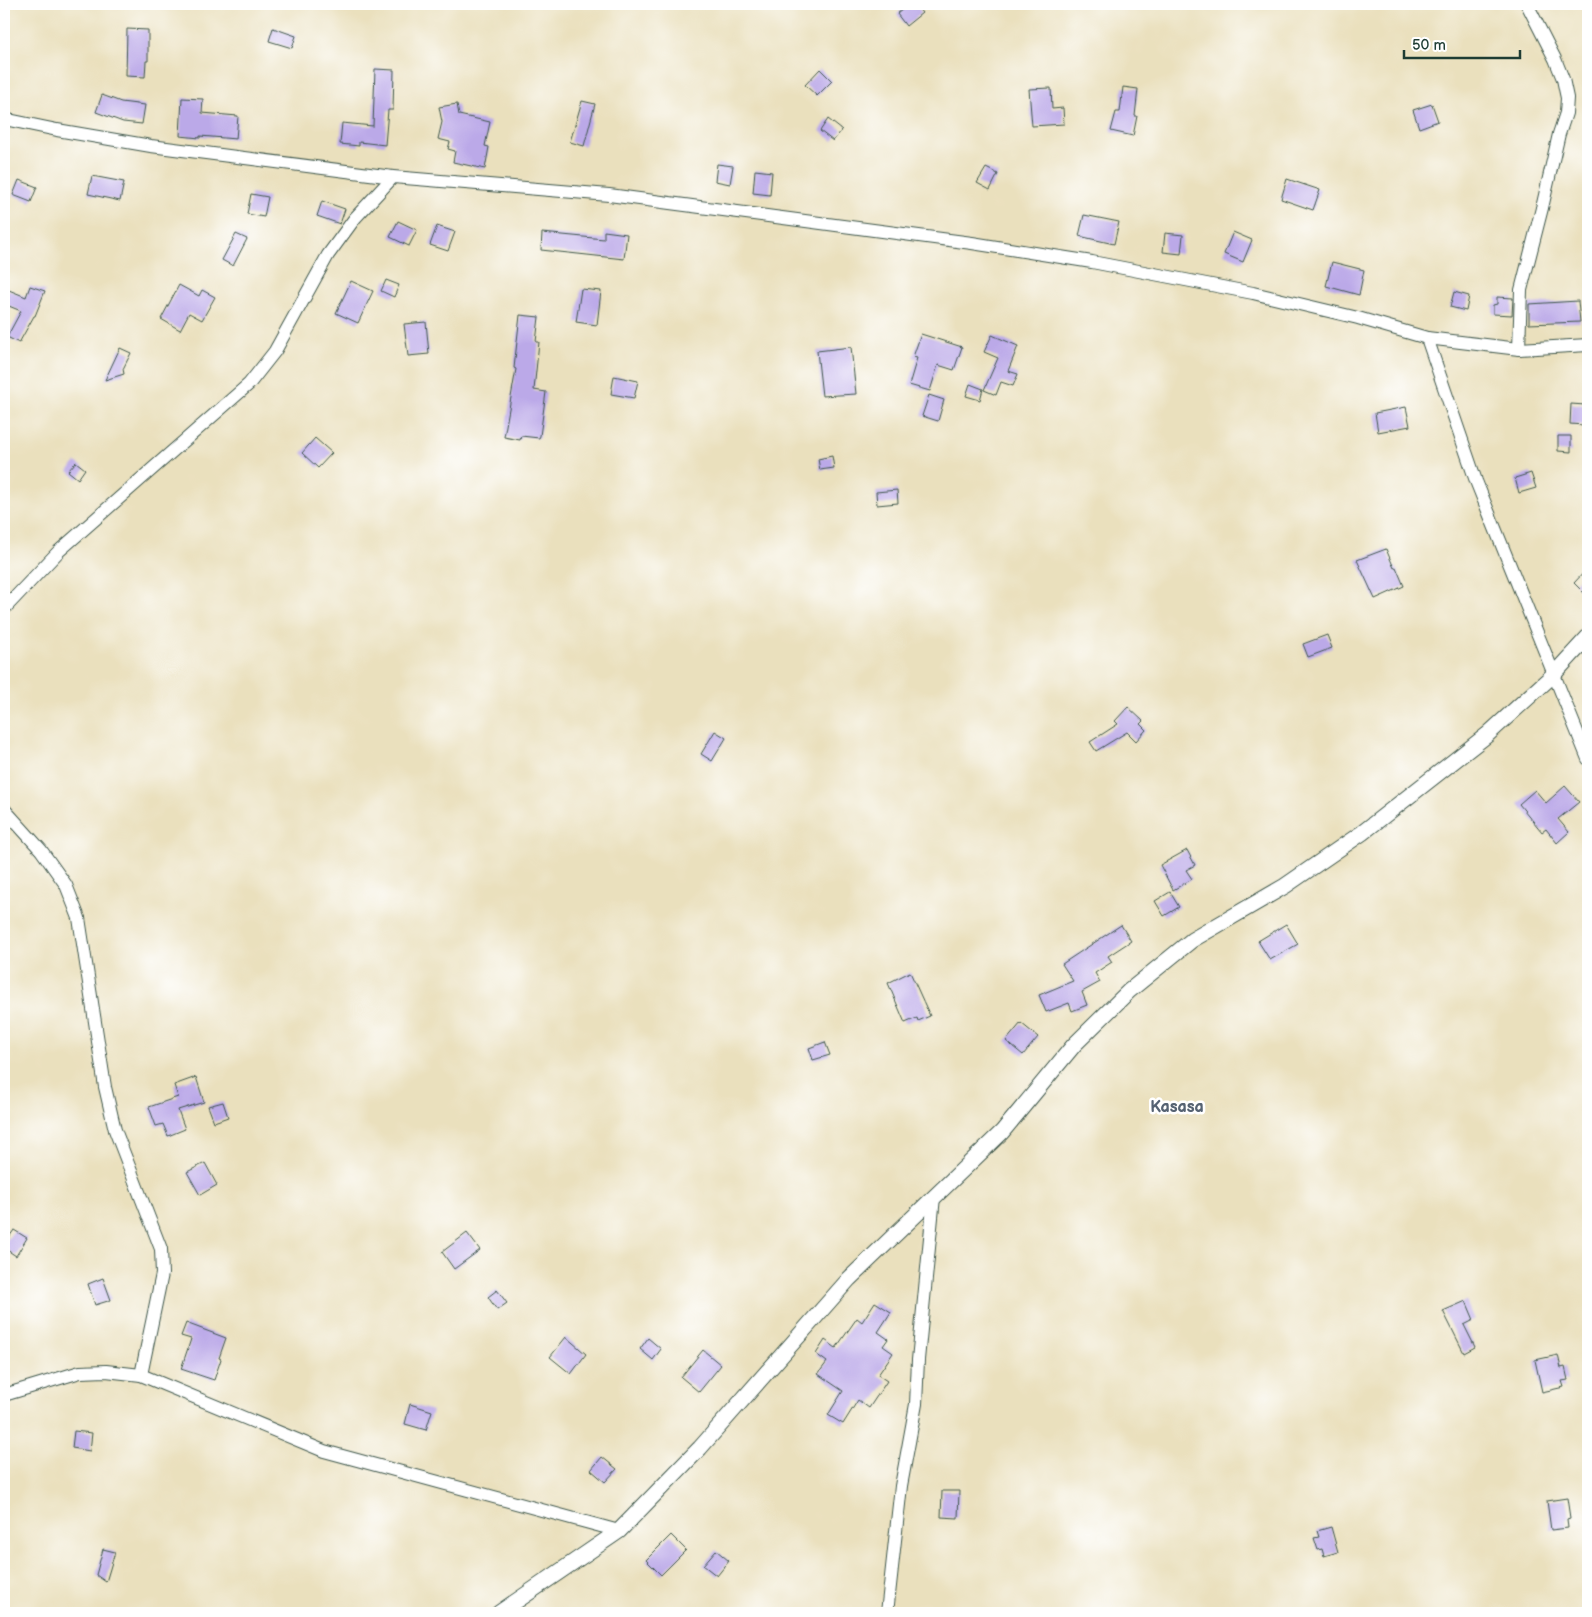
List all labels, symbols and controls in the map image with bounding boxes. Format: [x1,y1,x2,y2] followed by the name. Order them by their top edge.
[1404,28,1521,60] scale bar
[1412,36,1446,55] text: 50 m
[1150,1098,1204,1117] district label: Kasasa

